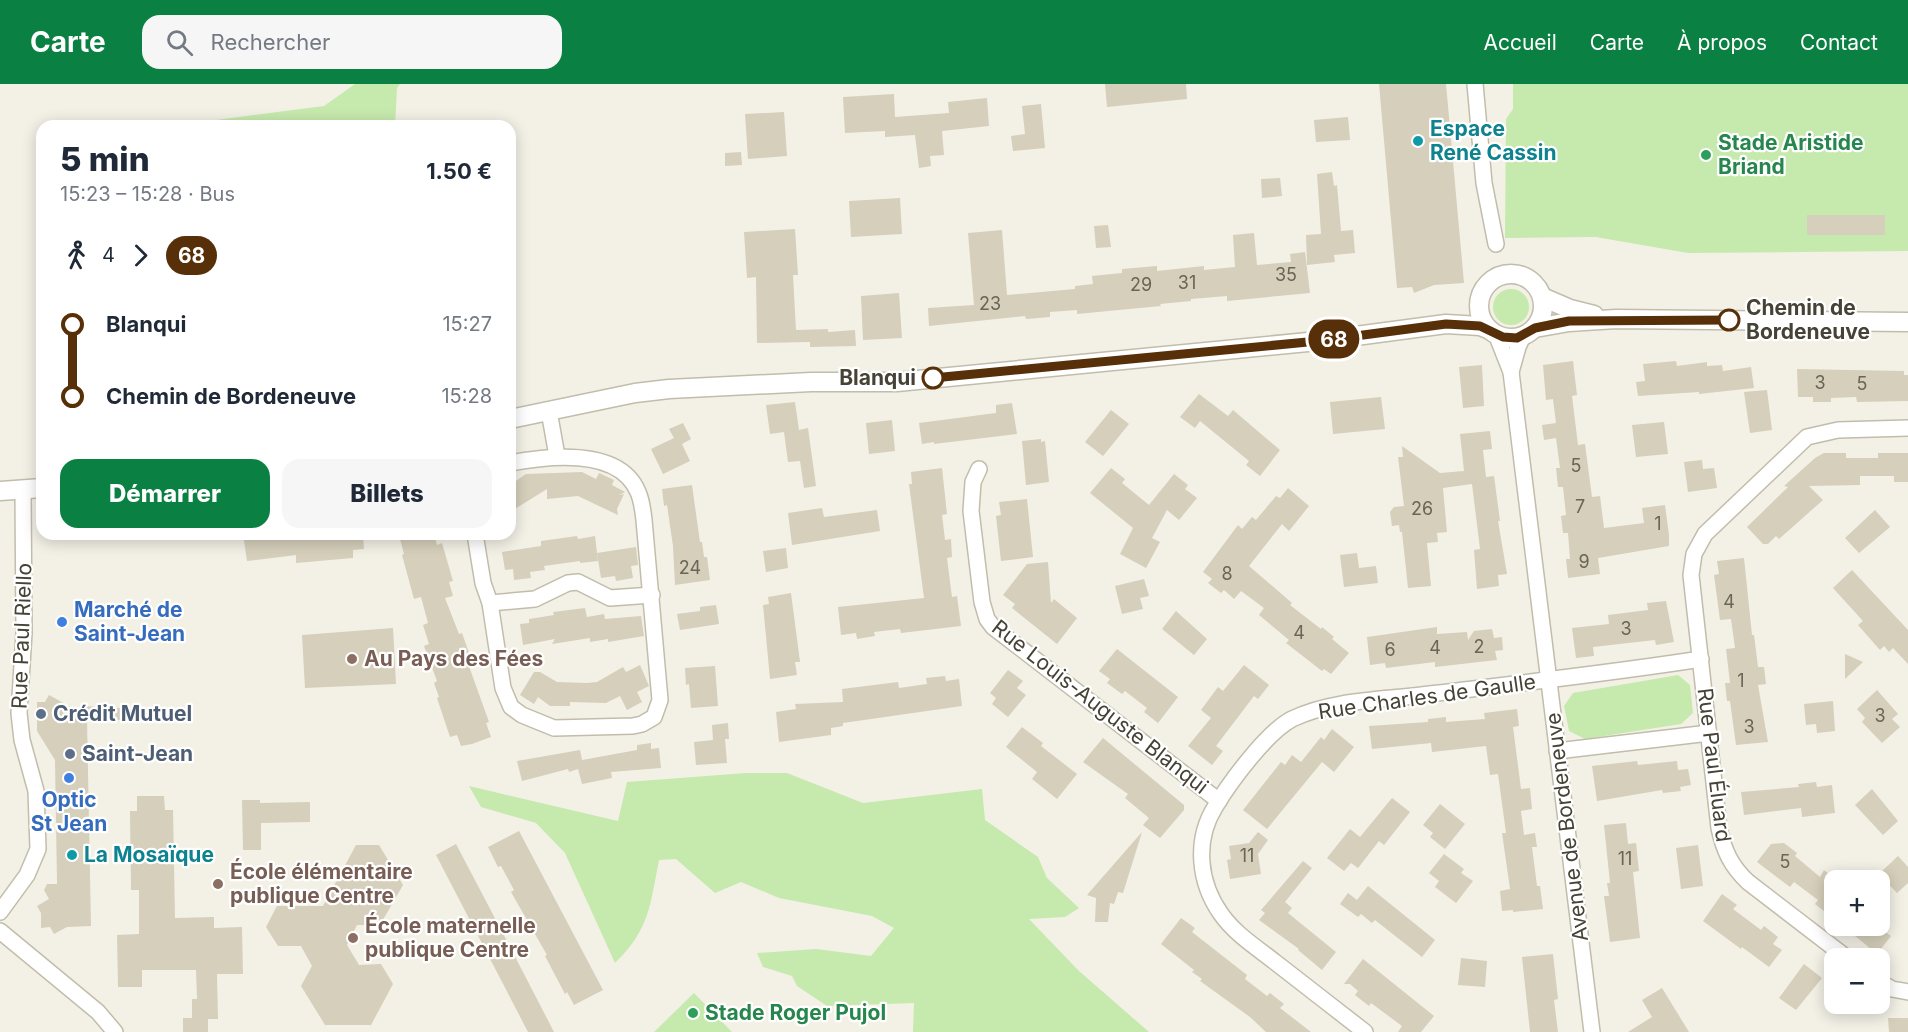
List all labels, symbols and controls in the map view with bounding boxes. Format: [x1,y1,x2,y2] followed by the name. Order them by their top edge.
[142,15,562,69] search box
[30,25,106,59] text: Carte
[163,26,196,59] icon: search
[211,29,330,55] text: Rechercher
[1483,30,1557,55] text: Accueil
[1590,30,1644,55] text: Carte
[1677,30,1767,55] text: À propos
[1800,30,1878,55] text: Contact
[1430,116,1557,165] place label: Espace René Cassin
[1718,130,1863,179] place label: Stade Aristide Briand
[1411,134,1425,148] marker: Espace René Cassin
[60,139,150,179] text: 5 min
[1699,148,1713,162] marker: Stade Aristide Briand
[426,158,492,184] text: 1.50 €
[60,182,235,206] text: 15:23 – 15:28 · Bus
[60,239,93,272] icon: walk
[124,239,157,272] icon: forward
[102,243,115,267] text: 4
[178,243,205,268] text: 68
[1275,264,1297,285] house number: 35
[1178,272,1196,293] house number: 31
[1130,274,1152,295] house number: 29
[979,293,1001,314] house number: 23
[1746,295,1870,344] place label: Chemin de Bordeneuve
[1718,309,1740,331] marker: Chemin de Bordeneuve
[106,311,187,337] text: Blanqui
[442,312,492,336] text: 15:27
[1307,320,1361,358] line badge: 68
[1320,327,1348,352] text: 68
[839,365,916,390] place label: Blanqui
[922,367,944,389] marker: Blanqui
[1814,372,1826,393] house number: 3
[1857,373,1867,394] house number: 5
[106,383,356,409] text: Chemin de Bordeneuve
[441,384,492,408] text: 15:28
[1571,455,1581,476] house number: 5
[60,459,270,528] button: Démarrer
[282,459,492,528] button: Billets
[1575,496,1585,517] house number: 7
[1411,498,1433,519] house number: 26
[1654,513,1662,534] house number: 1
[1578,551,1590,572] house number: 9
[679,557,701,578] house number: 24
[6,562,37,710] street label: Rue Paul Riello
[1221,563,1233,584] house number: 8
[1723,591,1735,612] house number: 4
[74,597,185,646] place label: Marché de Saint-Jean
[987,614,1213,799] street label: Rue Louis-Auguste Blanqui
[55,615,69,629] marker: Marché de Saint-Jean
[1620,618,1632,639] house number: 3
[1293,622,1305,643] house number: 4
[1474,636,1484,657] house number: 2
[1429,637,1441,658] house number: 4
[1384,639,1396,660] house number: 6
[364,646,543,671] place label: Au Pays des Fées
[345,652,359,666] marker: Au Pays des Fées
[1317,669,1537,724] street label: Rue Charles de Gaulle
[1737,670,1745,691] house number: 1
[1693,686,1737,843] street label: Rue Paul Éluard
[53,701,192,726] place label: Crédit Mutuel
[1874,705,1886,726] house number: 3
[34,707,48,721] marker: Crédit Mutuel
[1540,711,1593,943] street label: Avenue de Bordeneuve
[1743,716,1755,737] house number: 3
[82,741,193,766] place label: Saint-Jean
[63,747,77,761] marker: Saint-Jean
[62,771,76,785] marker: Optic St Jean
[31,787,107,836] place label: Optic St Jean
[84,842,214,867] place label: La Mosaïque
[1240,845,1254,866] house number: 11
[65,848,79,862] marker: La Mosaïque
[1618,848,1632,869] house number: 11
[1780,851,1790,872] house number: 5
[230,858,413,908] place label: École élémentaire publique Centre
[1824,870,1890,1014] map controls
[1824,870,1890,936] button: +
[211,877,225,891] marker: École élémentaire publique Centre
[365,912,536,962] place label: École maternelle publique Centre
[346,931,360,945] marker: École maternelle publique Centre
[1824,948,1890,1014] button: −
[705,1000,886,1025] place label: Stade Roger Pujol
[686,1006,700,1020] marker: Stade Roger Pujol

